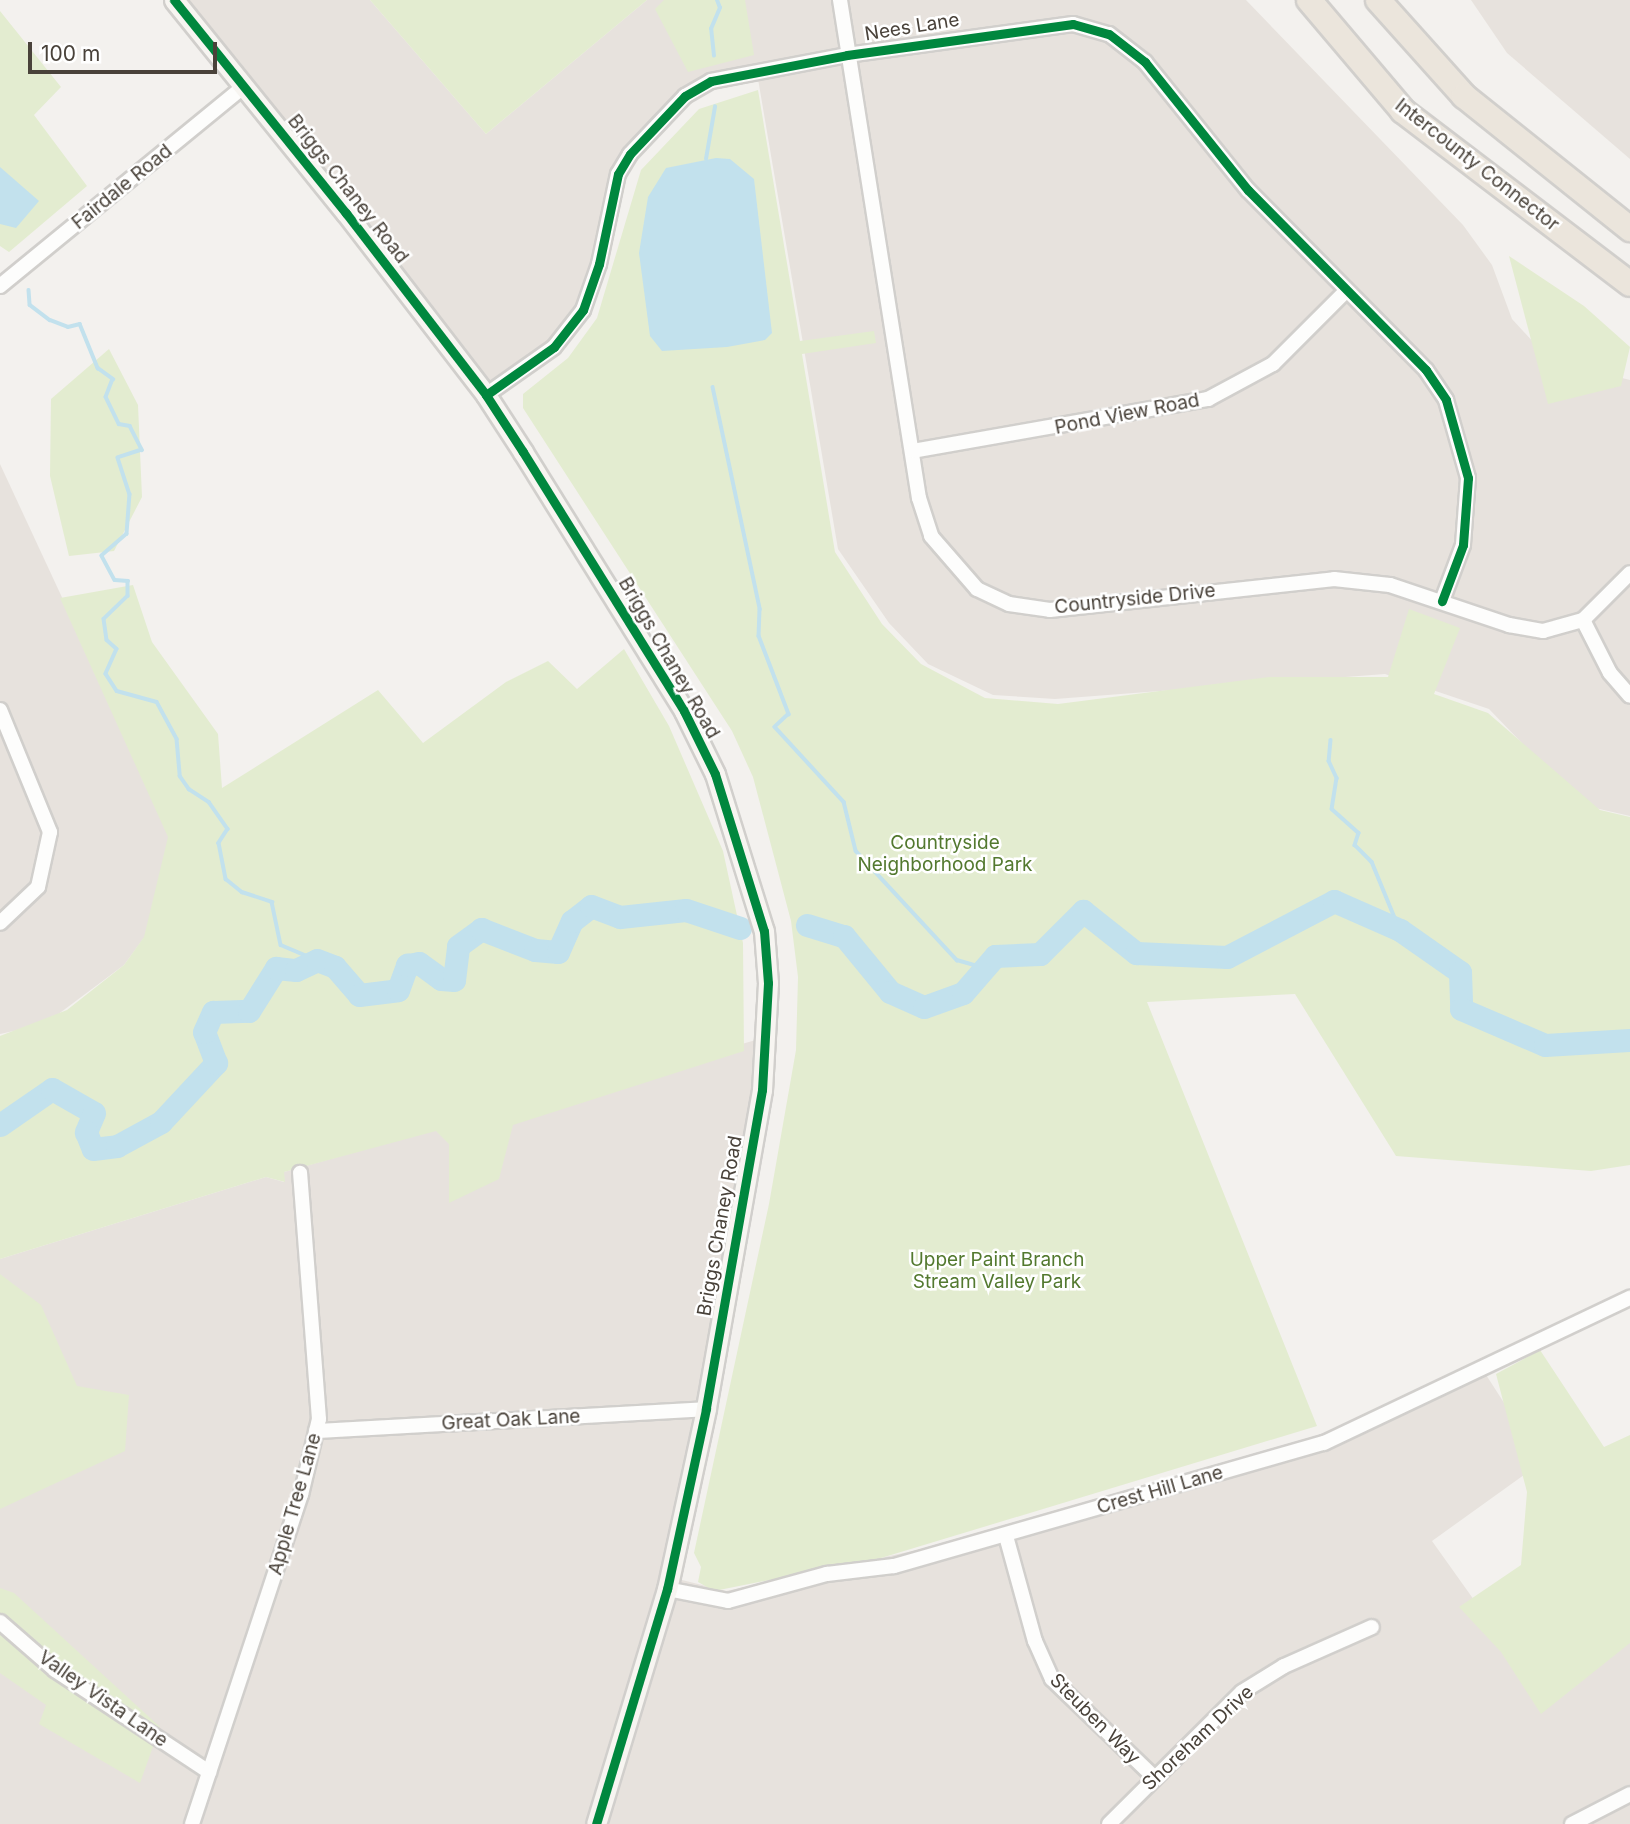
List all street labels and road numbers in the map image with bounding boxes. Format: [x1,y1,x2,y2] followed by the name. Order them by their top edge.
[863,8,961,46] street label: Nees Lane
[1390,94,1564,236] street label: Intercounty Connector
[283,110,413,268] street label: Briggs Chaney Road
[67,140,177,234] street label: Fairdale Road
[1053,389,1201,439] street label: Pond View Road
[613,573,725,743] street label: Briggs Chaney Road
[1053,579,1217,619] street label: Countryside Drive
[693,1134,747,1318] street label: Briggs Chaney Road
[441,1405,581,1435] street label: Great Oak Lane
[264,1430,326,1578] street label: Apple Tree Lane
[1094,1461,1226,1519] street label: Crest Hill Lane
[34,1646,172,1752] street label: Valley Vista Lane
[1045,1669,1145,1769] street label: Steuben Way
[1138,1681,1258,1795] street label: Shoreham Drive

